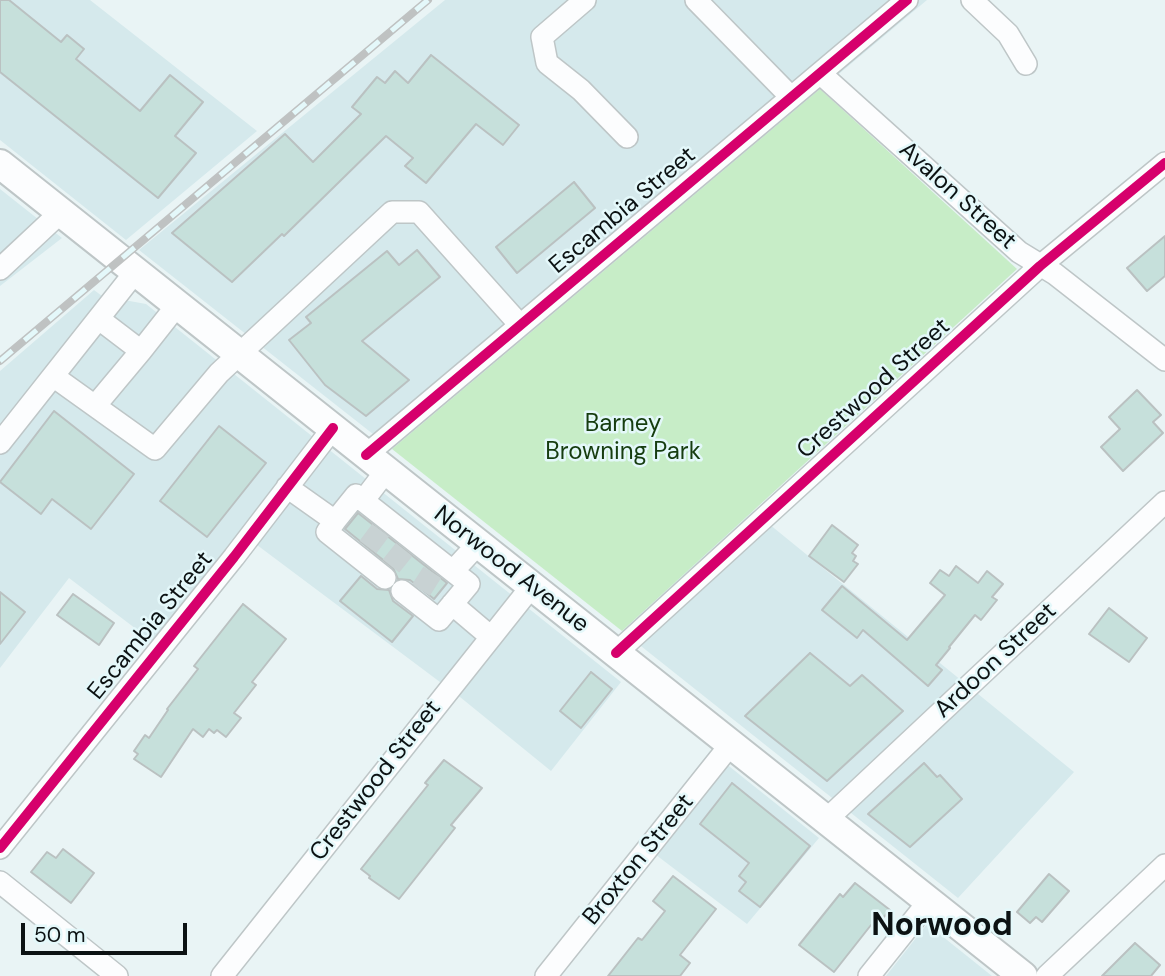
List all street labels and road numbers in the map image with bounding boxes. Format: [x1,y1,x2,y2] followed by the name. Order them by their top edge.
[893,136,1021,256] street label: Avalon Street
[544,141,702,281] street label: Escambia Street
[792,313,956,465] street label: Crestwood Street
[428,500,594,640] street label: Norwood Avenue
[83,546,219,706] street label: Escambia Street
[929,597,1063,725] street label: Ardoon Street
[304,695,448,867] street label: Crestwood Street
[577,789,701,931] street label: Broxton Street

